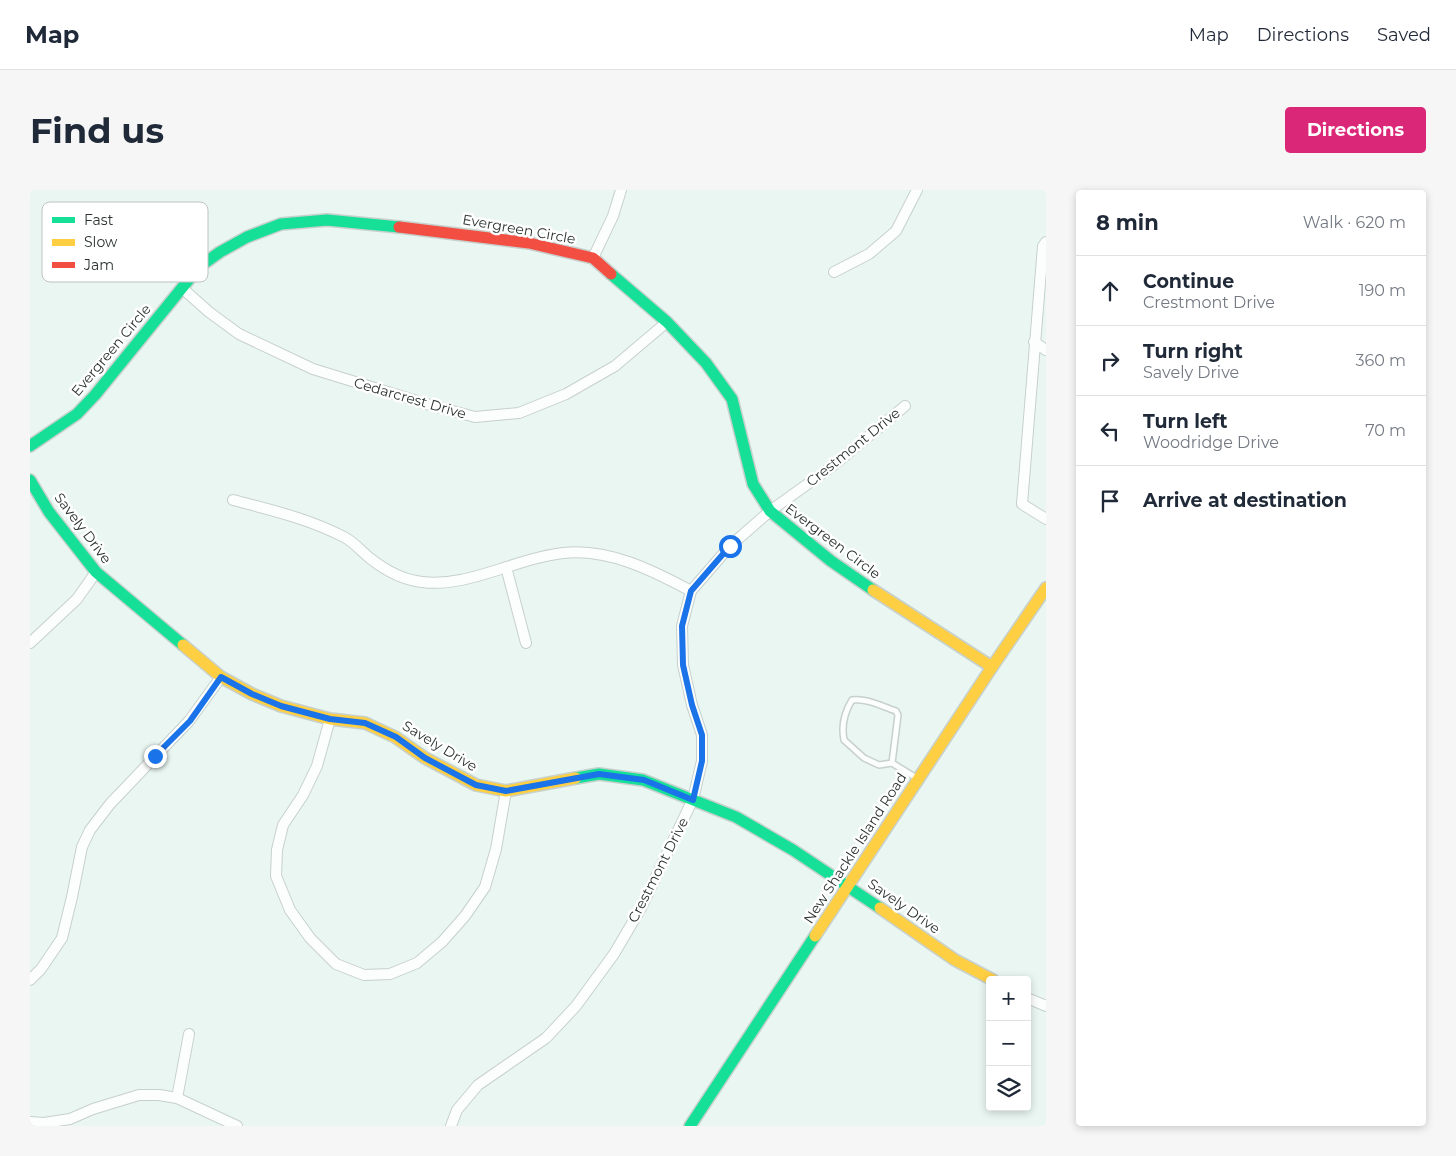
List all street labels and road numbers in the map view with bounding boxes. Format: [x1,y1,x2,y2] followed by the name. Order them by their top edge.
[461,210,577,248] street label: Evergreen Circle
[67,300,155,400] street label: Evergreen Circle
[352,373,468,423] street label: Cedarcrest Drive
[802,404,904,490] street label: Crestmont Drive
[50,489,116,567] street label: Savely Drive
[782,499,884,583] street label: Evergreen Circle
[399,717,481,775] street label: Savely Drive
[799,769,911,927] street label: New Shackle Island Road
[624,814,692,926] street label: Crestmont Drive
[864,874,944,938] street label: Savely Drive

